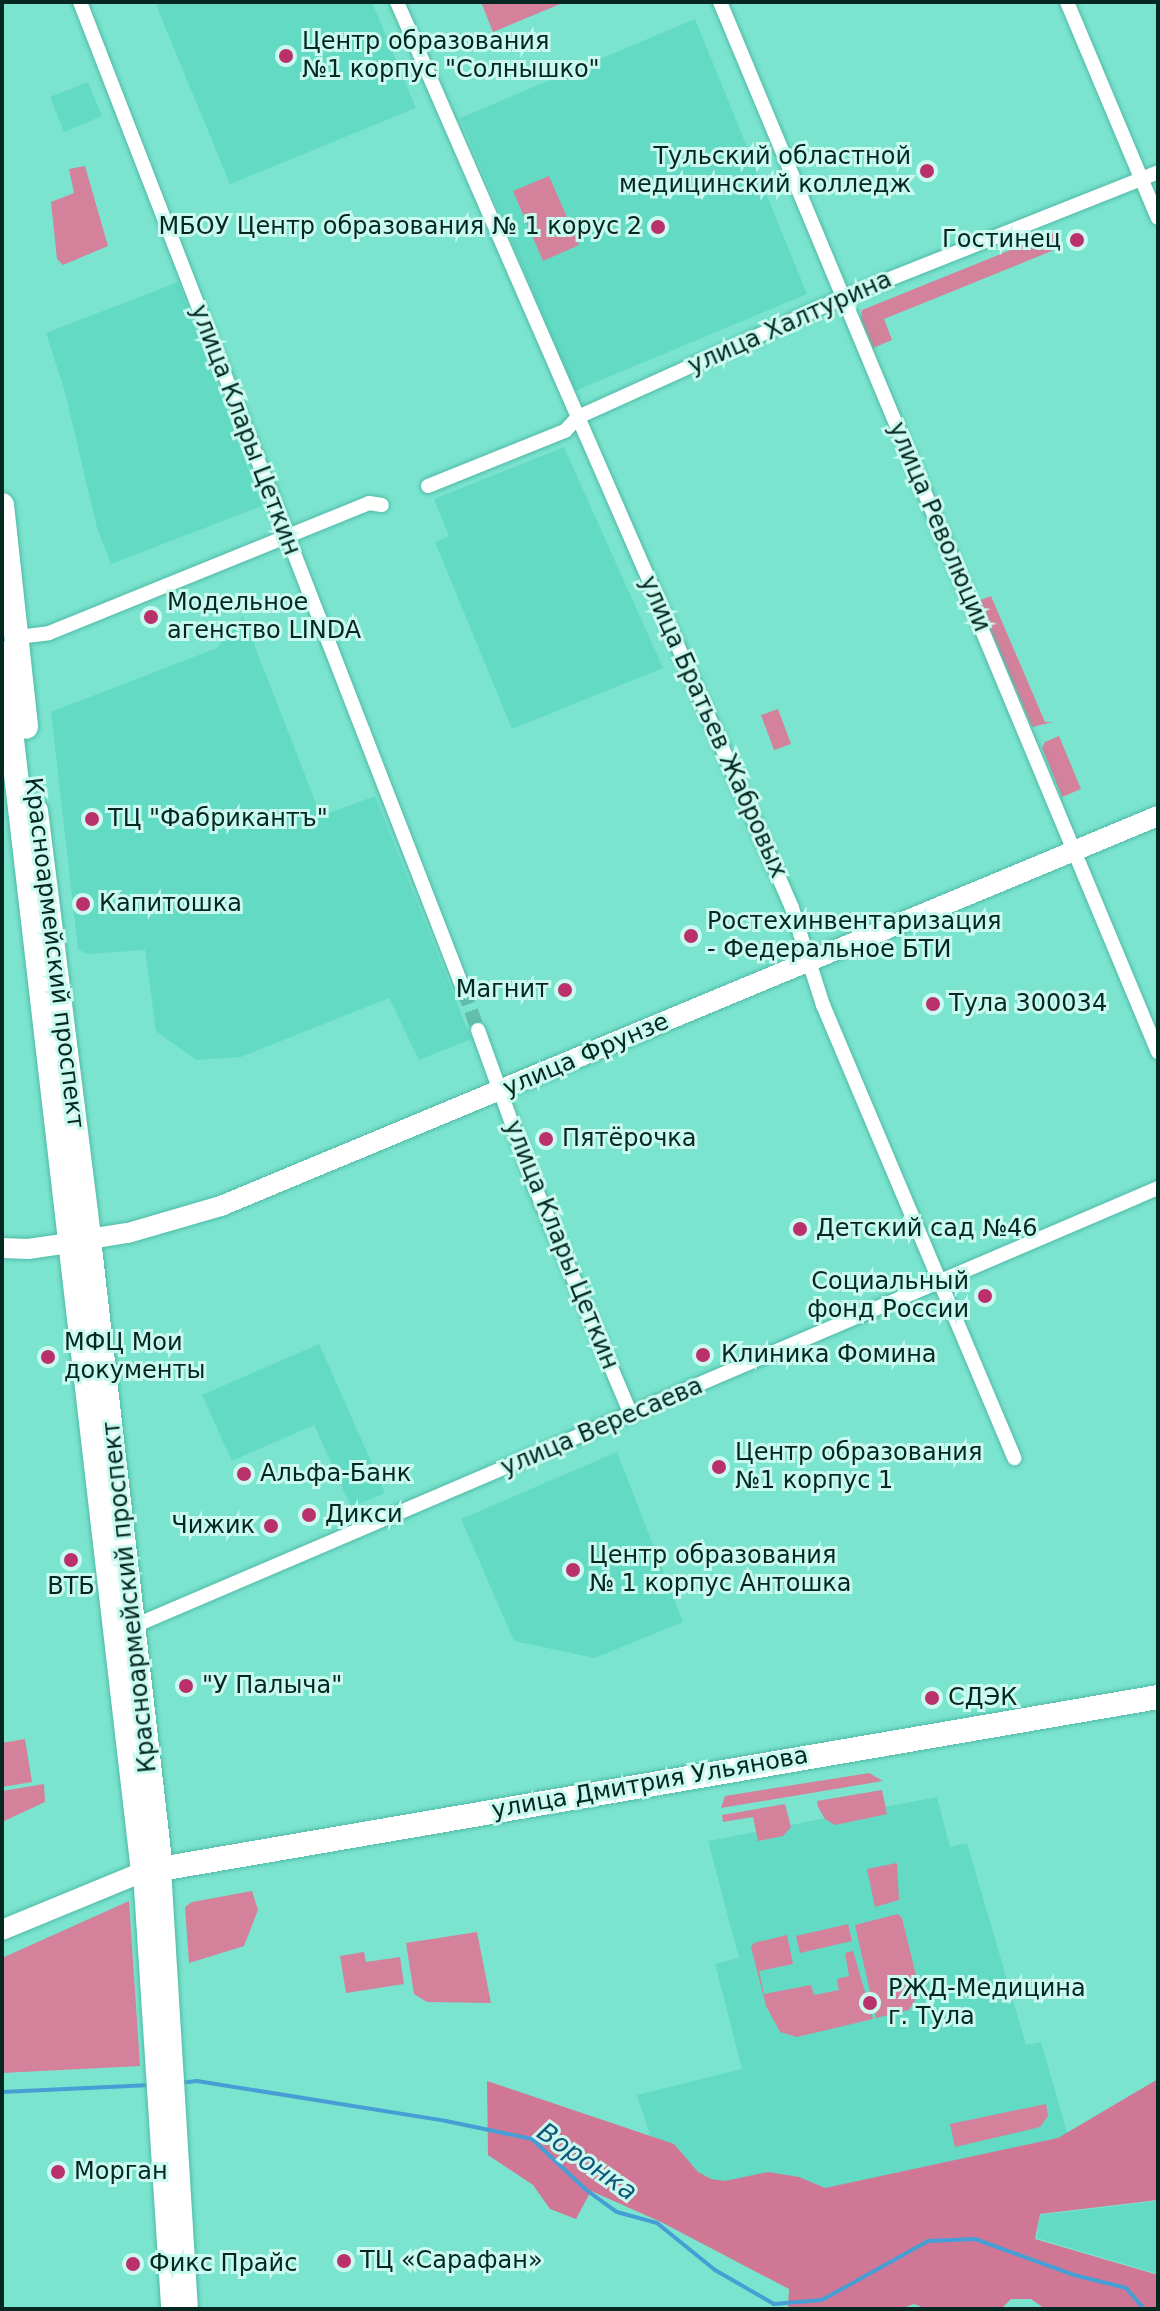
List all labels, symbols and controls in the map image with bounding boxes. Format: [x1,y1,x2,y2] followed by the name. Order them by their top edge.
[302,28,600,84] place label: Центр образования №1 корпус "Солнышко"
[277,47,295,65] marker: Центр образования №1 корпус "Солнышко"
[619,143,911,199] place label: Тульский областной медицинский колледж
[918,162,936,180] marker: Тульский областной медицинский колледж
[158,213,642,241] place label: МБОУ Центр образования № 1 корус 2
[649,218,667,236] marker: МБОУ Центр образования № 1 корус 2
[942,226,1061,254] place label: Гостинец
[1068,231,1086,249] marker: Гостинец
[684,265,896,381] street label: улица Халтурина
[184,301,306,559] street label: улица Клары Цеткин
[882,418,996,636] street label: улица Революции
[633,572,793,882] street label: улица Братьев Жабровых
[167,589,361,645] place label: Модельное агенство LINDA
[142,608,160,626] marker: Модельное агенство LINDA
[18,776,90,1130] street label: Красноармейский проспект
[108,805,328,833] place label: ТЦ "Фабрикантъ"
[83,810,101,828] marker: ТЦ "Фабрикантъ"
[99,890,242,918] place label: Капитошка
[74,895,92,913] marker: Капитошка
[707,908,1002,964] place label: Ростехинвентаризация - Федеральное БТИ
[682,927,700,945] marker: Ростехинвентаризация - Федеральное БТИ
[456,976,549,1004] place label: Магнит
[556,981,574,999] marker: Магнит
[949,990,1107,1018] place label: Тула 300034
[924,995,942,1013] marker: Тула 300034
[499,1007,673,1103] street label: улица Фрунзе
[498,1116,624,1374] street label: улица Клары Цеткин
[562,1125,697,1153] place label: Пятёрочка
[537,1130,555,1148] marker: Пятёрочка
[816,1215,1038,1243] place label: Детский сад №46
[791,1220,809,1238] marker: Детский сад №46
[807,1268,969,1324] place label: Социальный фонд России
[976,1287,994,1305] marker: Социальный фонд России
[64,1329,205,1385] place label: МФЦ Мои документы
[721,1341,937,1369] place label: Клиника Фомина
[692,1344,714,1366] marker: Клиника Фомина
[39,1348,57,1366] marker: МФЦ Мои документы
[497,1371,707,1483] street label: улица Вересаева
[97,1420,163,1774] street label: Красноармейский проспект
[735,1439,982,1495] place label: Центр образования №1 корпус 1
[710,1458,728,1476] marker: Центр образования №1 корпус 1
[260,1460,411,1488] place label: Альфа-Банк
[235,1465,253,1483] marker: Альфа-Банк
[325,1501,403,1529] place label: Дикси
[300,1506,318,1524] marker: Дикси
[171,1512,255,1540] place label: Чижик
[262,1517,280,1535] marker: Чижик
[589,1542,852,1598] place label: Центр образования № 1 корпус Антошка
[62,1551,80,1569] marker: ВТБ
[564,1561,582,1579] marker: Центр образования № 1 корпус Антошка
[47,1573,95,1601] place label: ВТБ
[202,1672,342,1700] place label: "У Палыча"
[177,1677,195,1695] marker: "У Палыча"
[948,1684,1017,1712] place label: СДЭК
[923,1689,941,1707] marker: СДЭК
[489,1741,811,1825] street label: улица Дмитрия Ульянова
[888,1975,1086,2031] place label: РЖД-Медицина г. Тула
[859,1992,881,2014] marker: РЖД-Медицина г. Тула
[531,2116,643,2208] water label: Воронка
[74,2158,168,2186] place label: Морган
[49,2163,67,2181] marker: Морган
[360,2247,543,2275] place label: ТЦ «Сарафан»
[149,2250,297,2278] place label: Фикс Прайс
[335,2252,353,2270] marker: ТЦ «Сарафан»
[124,2255,142,2273] marker: Фикс Прайс

